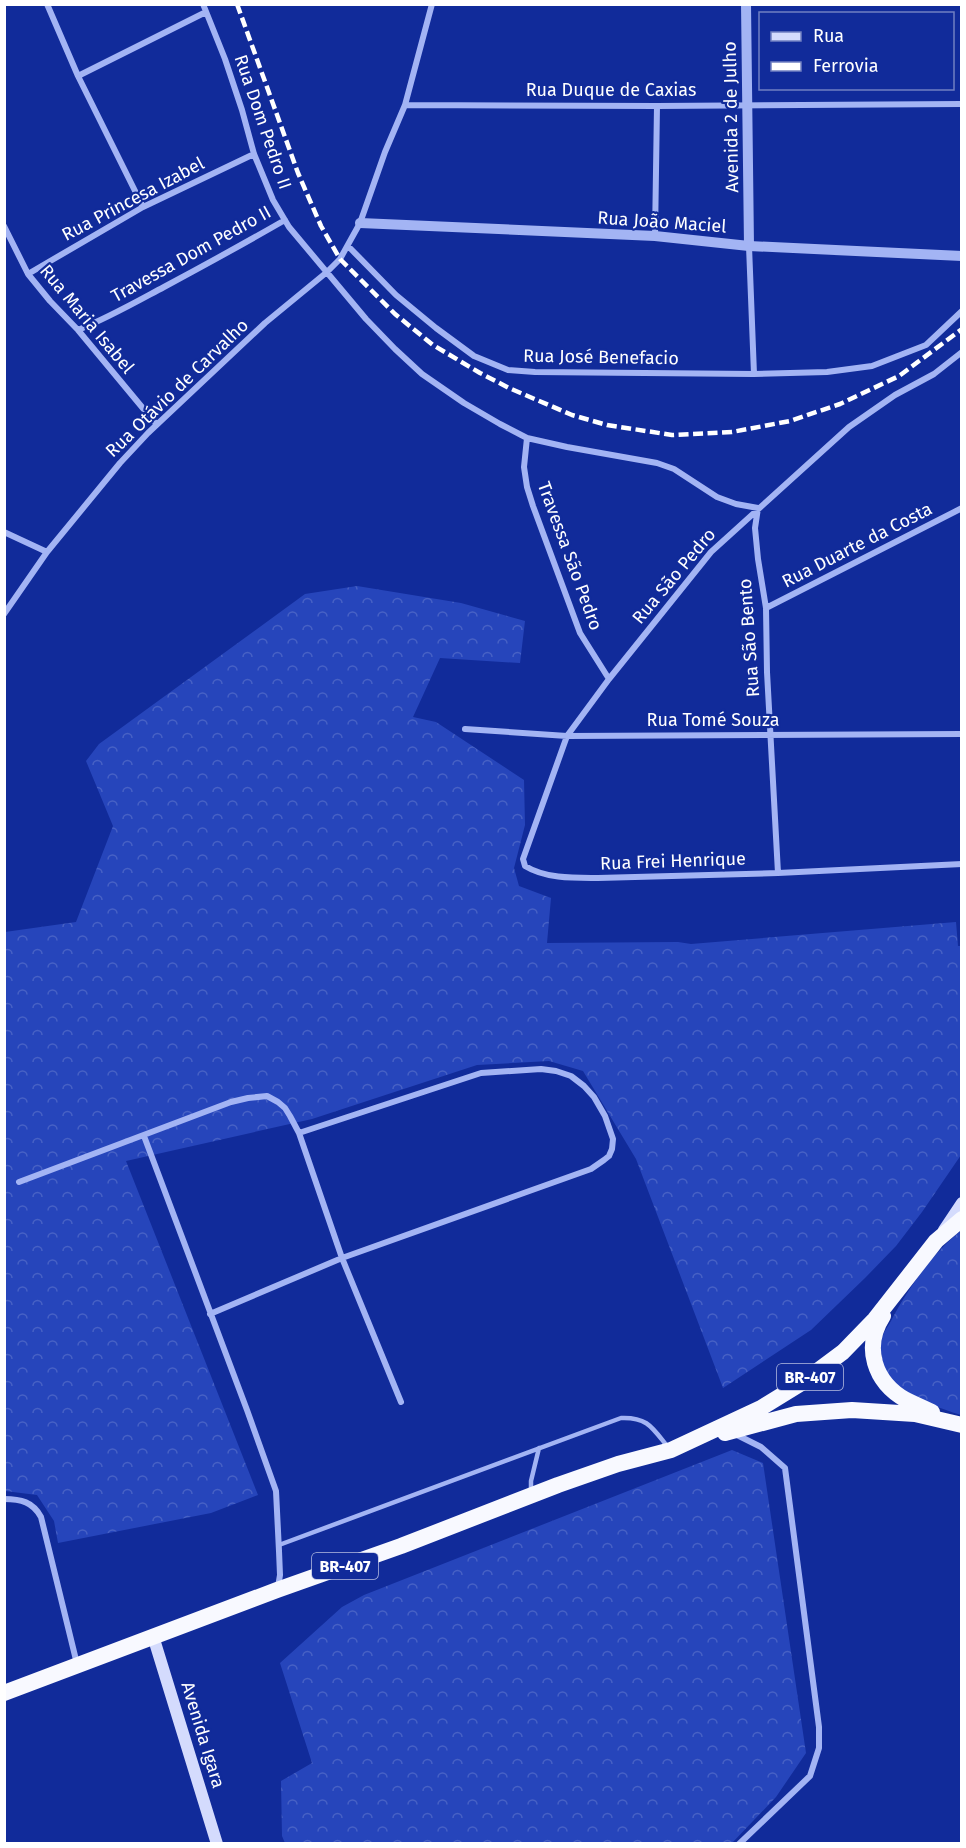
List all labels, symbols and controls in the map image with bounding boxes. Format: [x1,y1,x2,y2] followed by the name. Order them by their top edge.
[759,12,954,90] legend
[813,25,844,47] text: Rua
[719,41,743,193] street label: Avenida 2 de Julho
[230,52,296,192] street label: Rua Dom Pedro II
[813,55,879,77] text: Ferrovia
[526,79,696,101] street label: Rua Duque de Caxias
[58,152,208,246] street label: Rua Princesa Izabel
[107,201,275,307] street label: Travessa Dom Pedro II
[597,207,727,237] street label: Rua João Maciel
[35,260,139,378] street label: Rua Maria Isabel
[101,314,253,462] street label: Rua Otávio de Carvalho
[523,345,679,369] street label: Rua José Benefacio
[533,479,607,633] street label: Travessa São Pedro
[778,498,936,592] street label: Rua Duarte da Costa
[628,524,720,628] street label: Rua São Pedro
[734,578,764,698] street label: Rua São Bento
[647,709,779,731] street label: Rua Tomé Souza
[600,847,746,875] street label: Rua Frei Henrique
[777,1364,843,1390] road number: BR-407
[312,1553,378,1579] road number: BR-407
[176,1679,230,1791] street label: Avenida Igara

